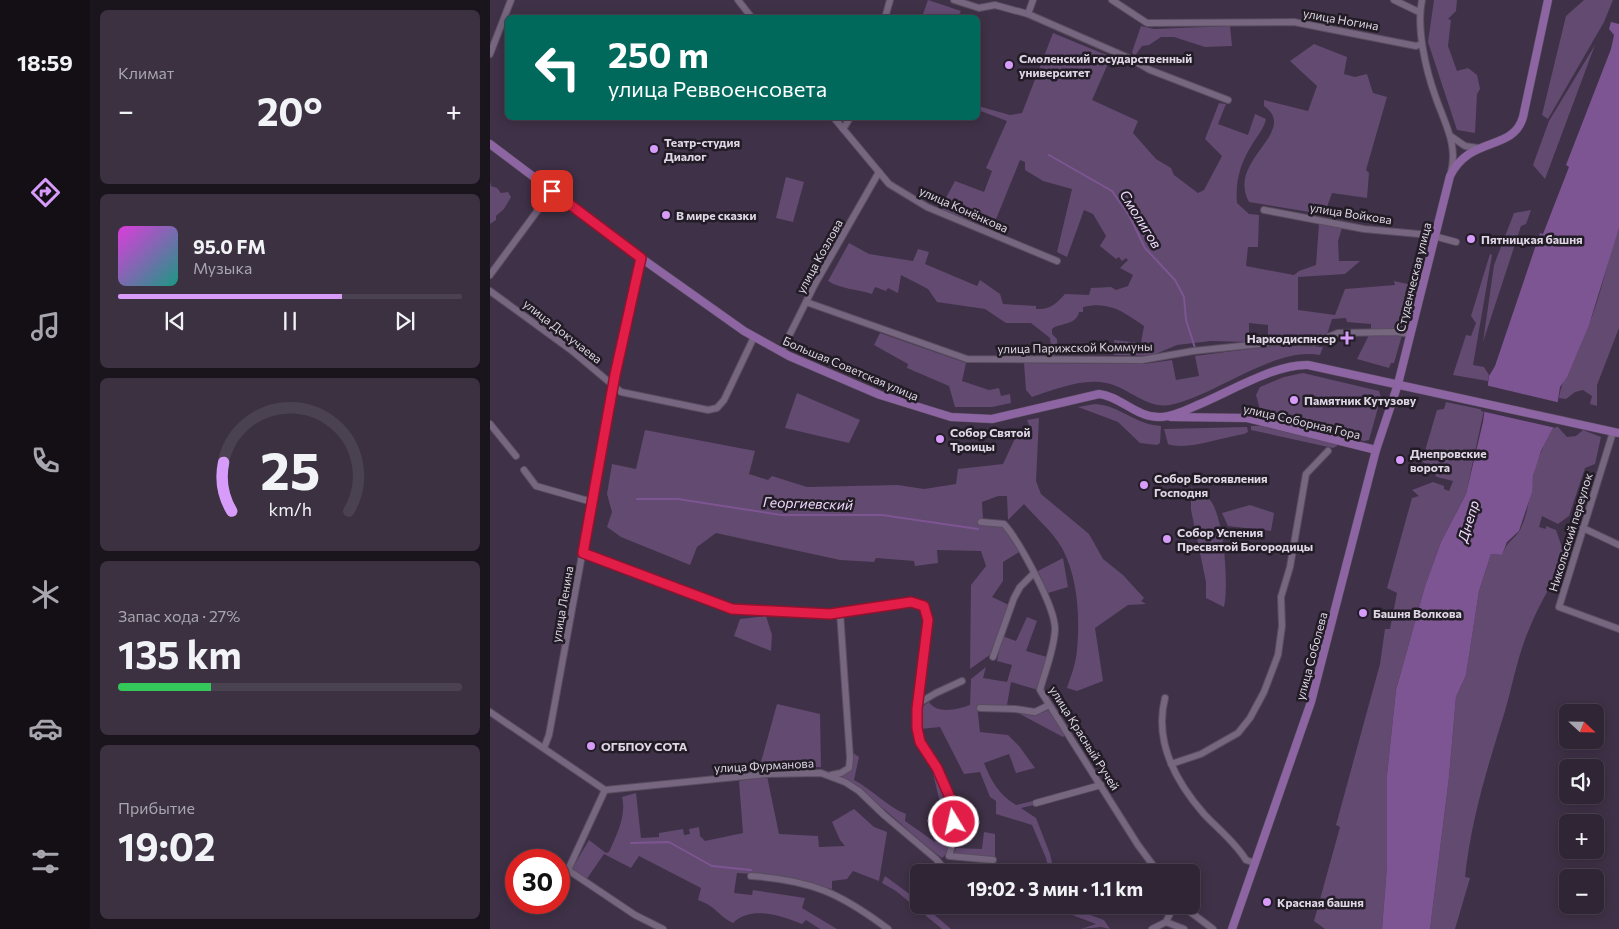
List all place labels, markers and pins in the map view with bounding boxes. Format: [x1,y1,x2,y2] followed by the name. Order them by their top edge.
[1019,51,1192,79] place label: Смоленский государственный университет
[1003,59,1015,71] marker: Смоленский государственный университет
[664,135,740,163] place label: Театр-студия Диалог
[648,143,660,155] marker: Театр-студия Диалог
[531,170,573,212] pin
[676,208,756,222] place label: В мире сказки
[660,209,672,221] marker: В мире сказки
[1481,232,1583,246] place label: Пятницкая башня
[1465,233,1477,245] marker: Пятницкая башня
[1247,331,1336,345] place label: Наркодиспнсер
[1340,331,1354,345] marker: Наркодиспнсер
[1304,393,1417,407] place label: Памятник Кутузову
[1288,394,1300,406] marker: Памятник Кутузову
[950,425,1030,453] place label: Собор Святой Троицы
[934,433,946,445] marker: Собор Святой Троицы
[1410,446,1487,474] place label: Днепровские ворота
[1394,454,1406,466] marker: Днепровские ворота
[1154,471,1268,499] place label: Собор Богоявления Господня
[1138,479,1150,491] marker: Собор Богоявления Господня
[1177,525,1313,553] place label: Собор Успения Пресвятой Богородицы
[1161,533,1173,545] marker: Собор Успения Пресвятой Богородицы
[1373,606,1462,620] place label: Башня Волкова
[1357,607,1369,619] marker: Башня Волкова
[601,739,688,753] place label: ОГБПОУ СОТА
[585,740,597,752] marker: ОГБПОУ СОТА
[1277,895,1364,909] place label: Красная башня
[1261,896,1273,908] marker: Красная башня

